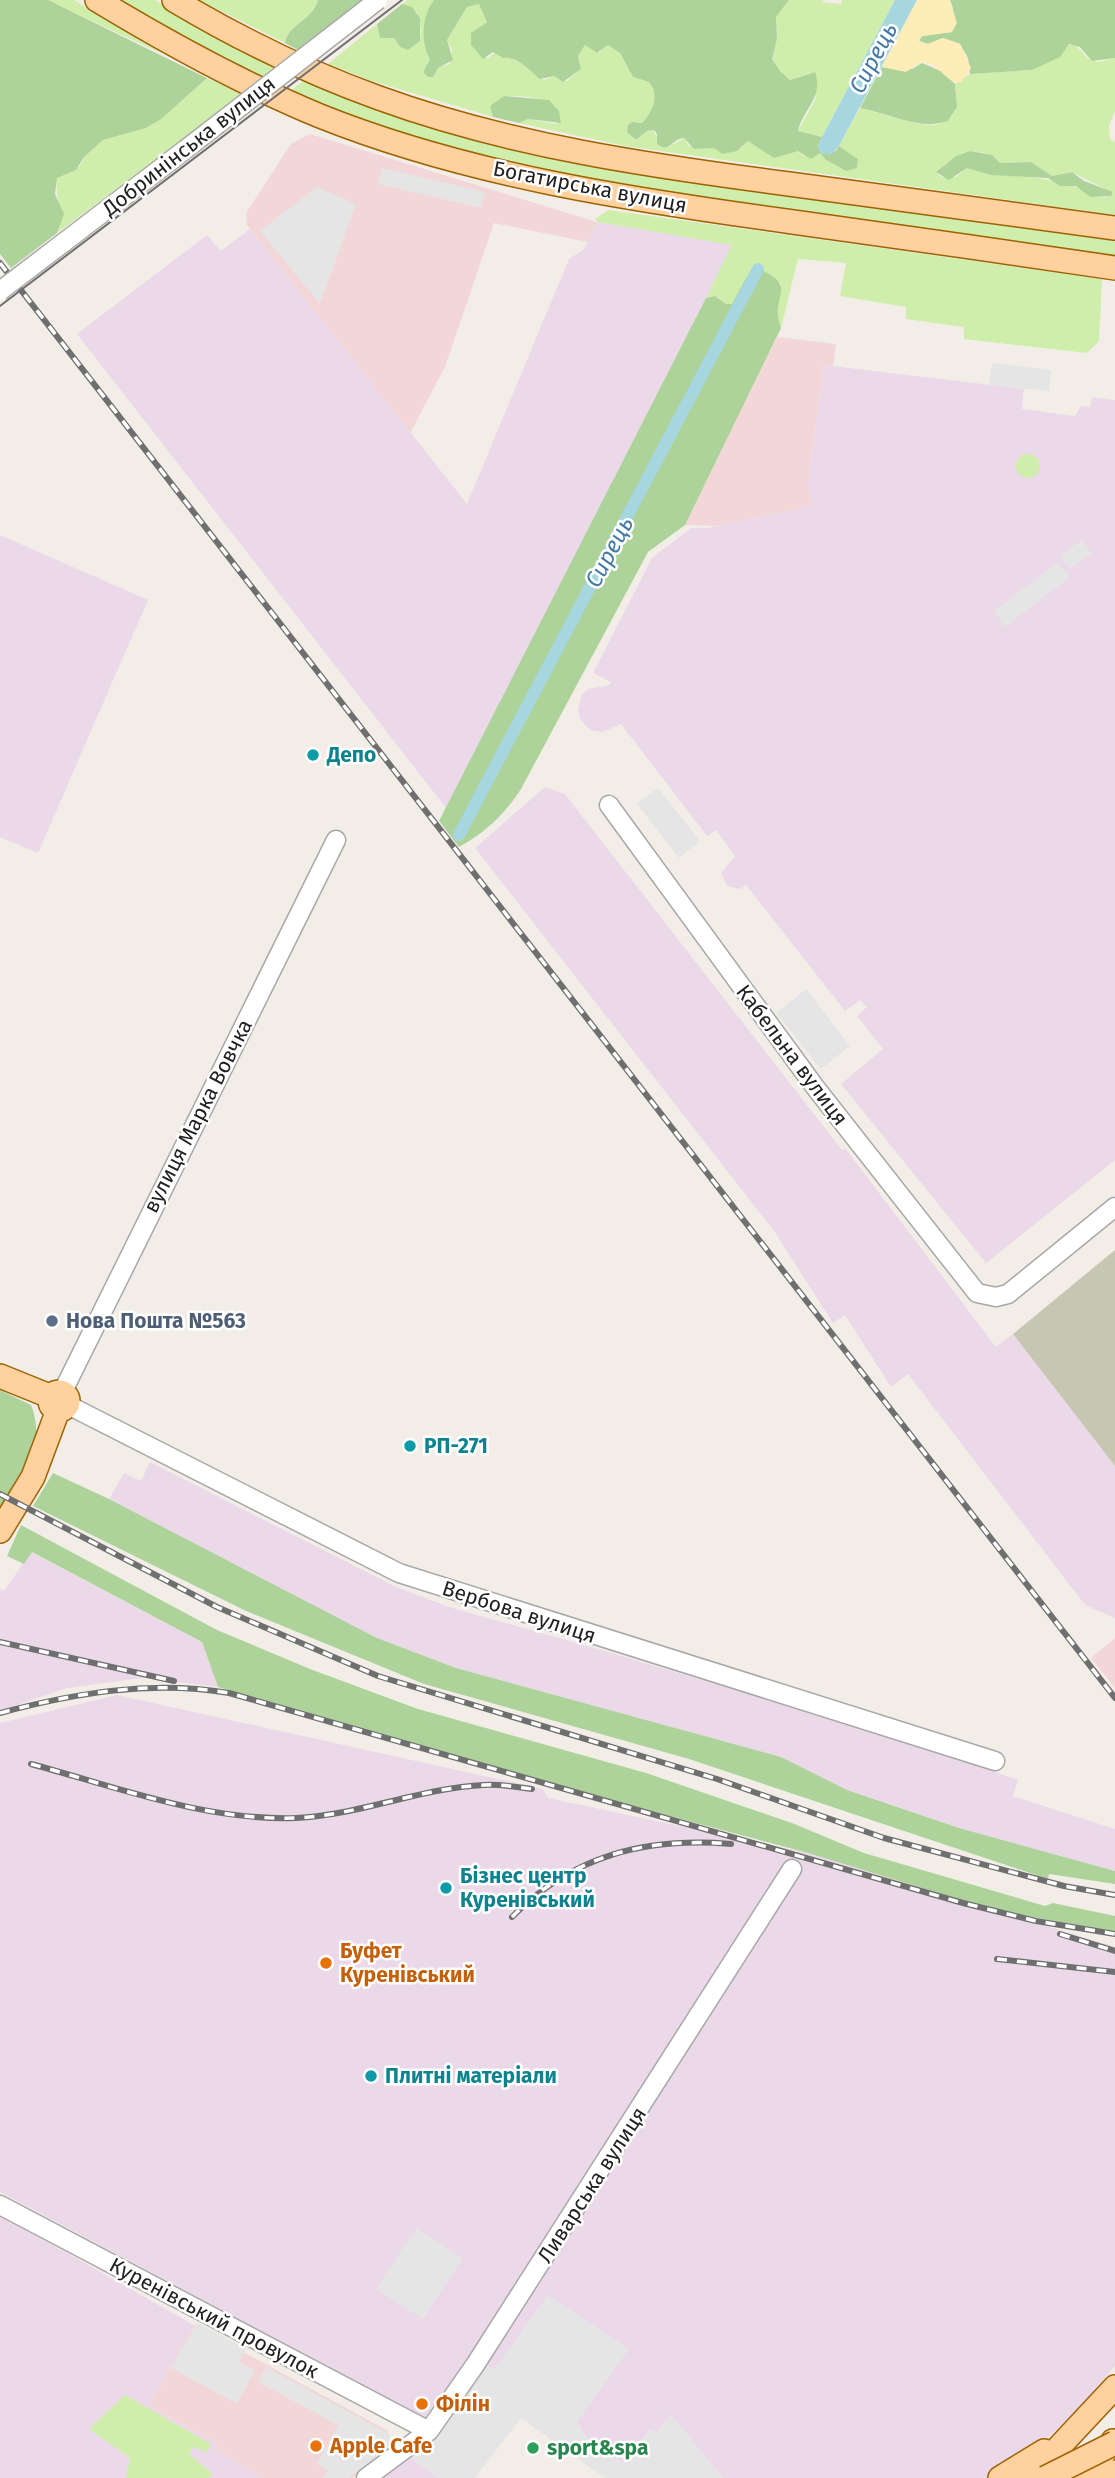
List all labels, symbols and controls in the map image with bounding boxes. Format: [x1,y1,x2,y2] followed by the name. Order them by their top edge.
[843,18,903,98] water label: Сирець
[97,71,280,222] street label: Добринінська вулиця
[491,155,689,219] street label: Богатирська вулиця
[579,512,639,592] water label: Сирець
[326,742,376,768] place label: Депо
[305,747,321,763] marker: Депо
[731,979,853,1131] street label: Кабельна вулиця
[138,1015,258,1217] street label: вулиця Марка Вовчка
[66,1308,246,1334] place label: Нова Пошта №563
[44,1313,60,1329] marker: Нова Пошта №563
[424,1433,488,1459] place label: РП-271
[402,1438,418,1454] marker: РП-271
[439,1575,599,1649] street label: Вербова вулиця
[460,1863,595,1913] place label: Бізнес центр Куренівський
[438,1880,454,1896] marker: Бізнес центр Куренівський
[340,1938,475,1988] place label: Буфет Куренівський
[318,1955,334,1971] marker: Буфет Куренівський
[385,2063,557,2089] place label: Плитні матеріали
[363,2068,379,2084] marker: Плитні матеріали
[532,2102,652,2268] street label: Ливарська вулиця
[105,2252,323,2384] street label: Куренівський провулок
[436,2391,490,2417] place label: Філін
[414,2396,430,2412] marker: Філін
[329,2433,433,2459] place label: Apple Cafe
[547,2435,648,2461] place label: sport&spa
[308,2438,324,2454] marker: Apple Cafe
[525,2440,541,2456] marker: sport&spa

